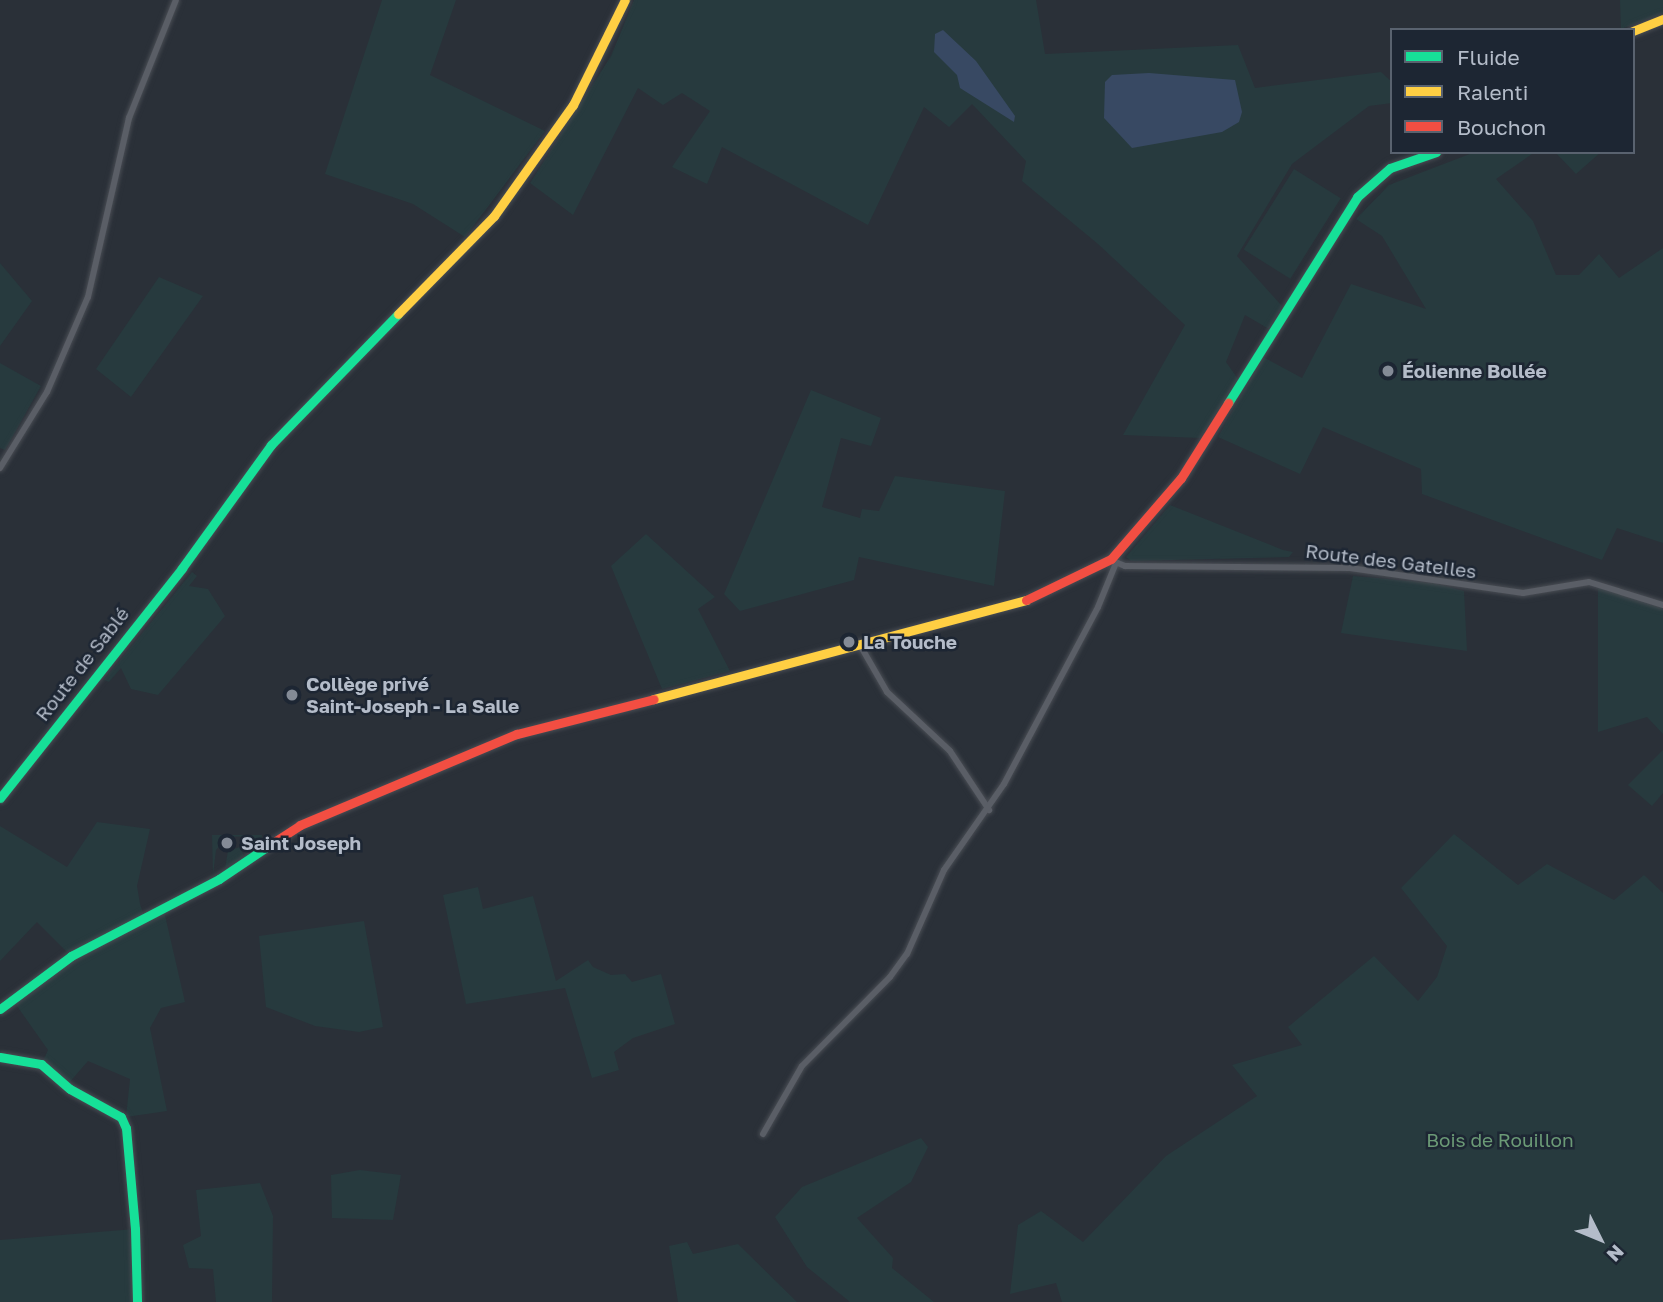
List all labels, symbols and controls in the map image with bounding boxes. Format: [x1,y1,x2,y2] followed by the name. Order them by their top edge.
[1390,28,1635,154] legend
[1457,44,1520,70] text: Fluide
[1457,79,1528,105] text: Ralenti
[1457,114,1546,140] text: Bouchon
[1402,360,1547,382] place label: Éolienne Bollée
[1380,363,1396,379] marker: Éolienne Bollée
[1304,539,1478,583] street label: Route des Gatelles
[31,603,133,725] street label: Route de Sablé
[863,631,957,653] place label: La Touche
[841,634,857,650] marker: La Touche
[306,673,519,717] place label: Collège privé Saint-Joseph - La Salle
[284,687,300,703] marker: Collège privé Saint-Joseph - La Salle
[241,832,361,854] place label: Saint Joseph
[219,835,235,851] marker: Saint Joseph
[1426,1129,1574,1151] park label: Bois de Rouillon
[1565,1204,1635,1274] north arrow
[1602,1241,1629,1267] text: N

